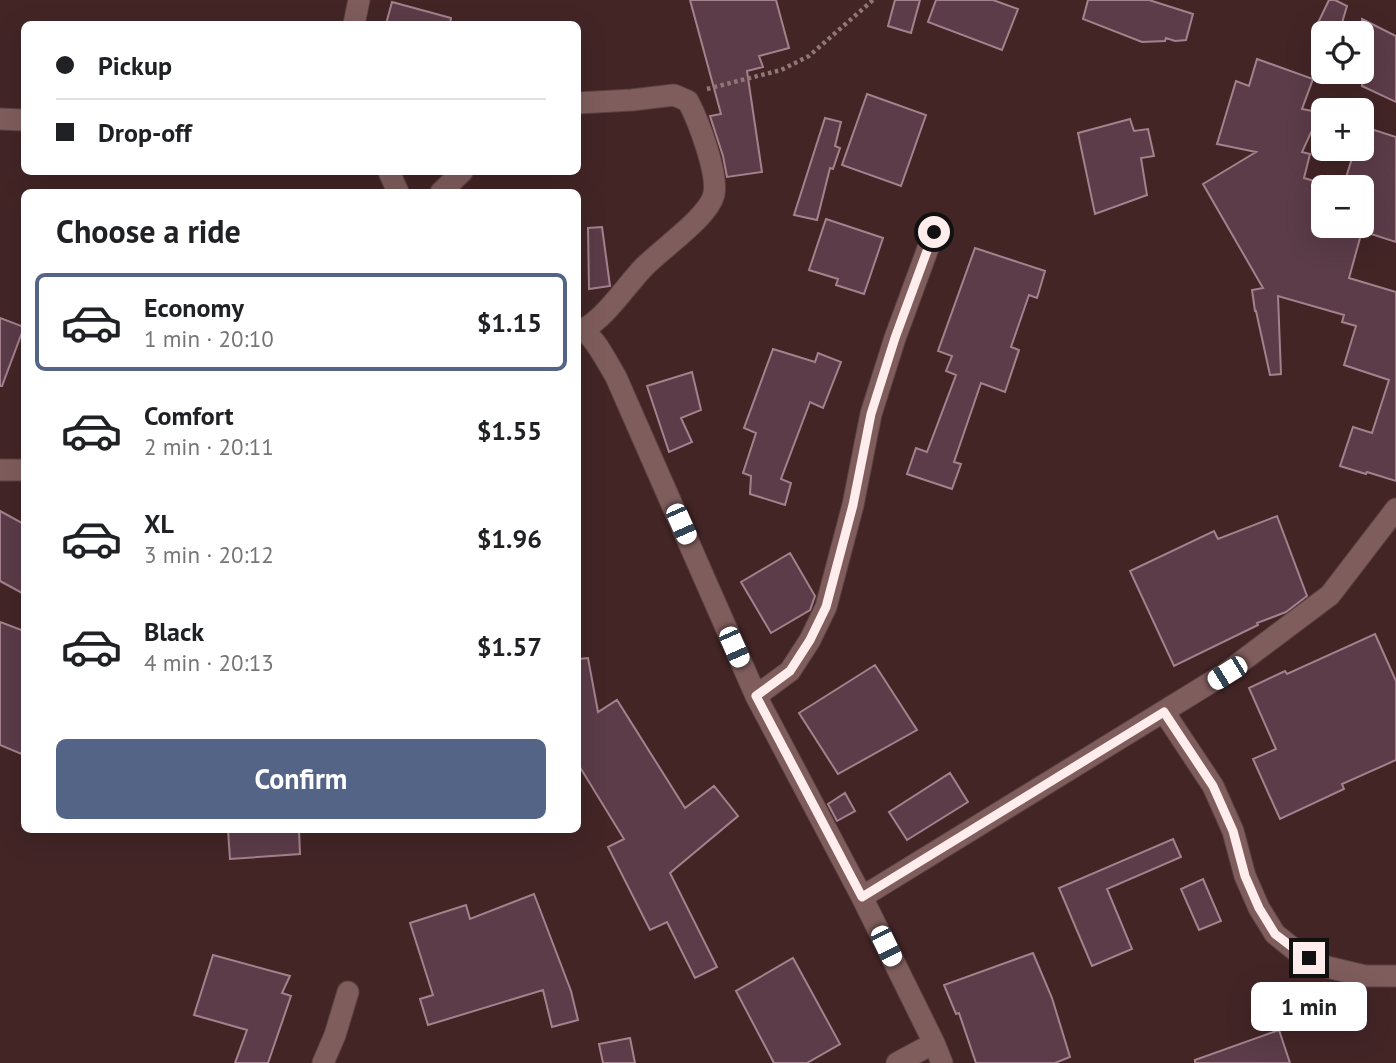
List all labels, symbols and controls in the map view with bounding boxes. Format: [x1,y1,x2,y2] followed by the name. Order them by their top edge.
[1311,21,1374,238] map controls
[1311,21,1374,84] button: locate
[98,49,172,82] text: Pickup
[1311,98,1374,161] button: +
[98,116,192,149] text: Drop-off
[1311,175,1374,238] button: −
[56,210,241,252] text: Choose a ride
[918,216,950,248] route start
[60,291,123,354] icon: car
[144,291,244,324] text: Economy
[477,306,542,339] text: $1.15
[144,324,274,353] text: 1 min · 20:10
[60,399,123,462] icon: car
[144,399,234,432] text: Comfort
[477,414,542,447] text: $1.55
[144,432,274,461] text: 2 min · 20:11
[663,501,700,547] car
[60,507,123,570] icon: car
[144,507,174,540] text: XL
[477,522,542,555] text: $1.96
[144,540,274,569] text: 3 min · 20:12
[60,615,123,678] icon: car
[144,615,204,648] text: Black
[716,624,753,670] car
[477,630,542,663] text: $1.57
[144,648,274,677] text: 4 min · 20:13
[1204,653,1251,693] car
[56,739,546,819] button: Confirm
[868,923,905,969] car
[1293,942,1325,974] route end
[1251,982,1367,1032] callout: 1 min
[1281,992,1337,1021] text: 1 min

